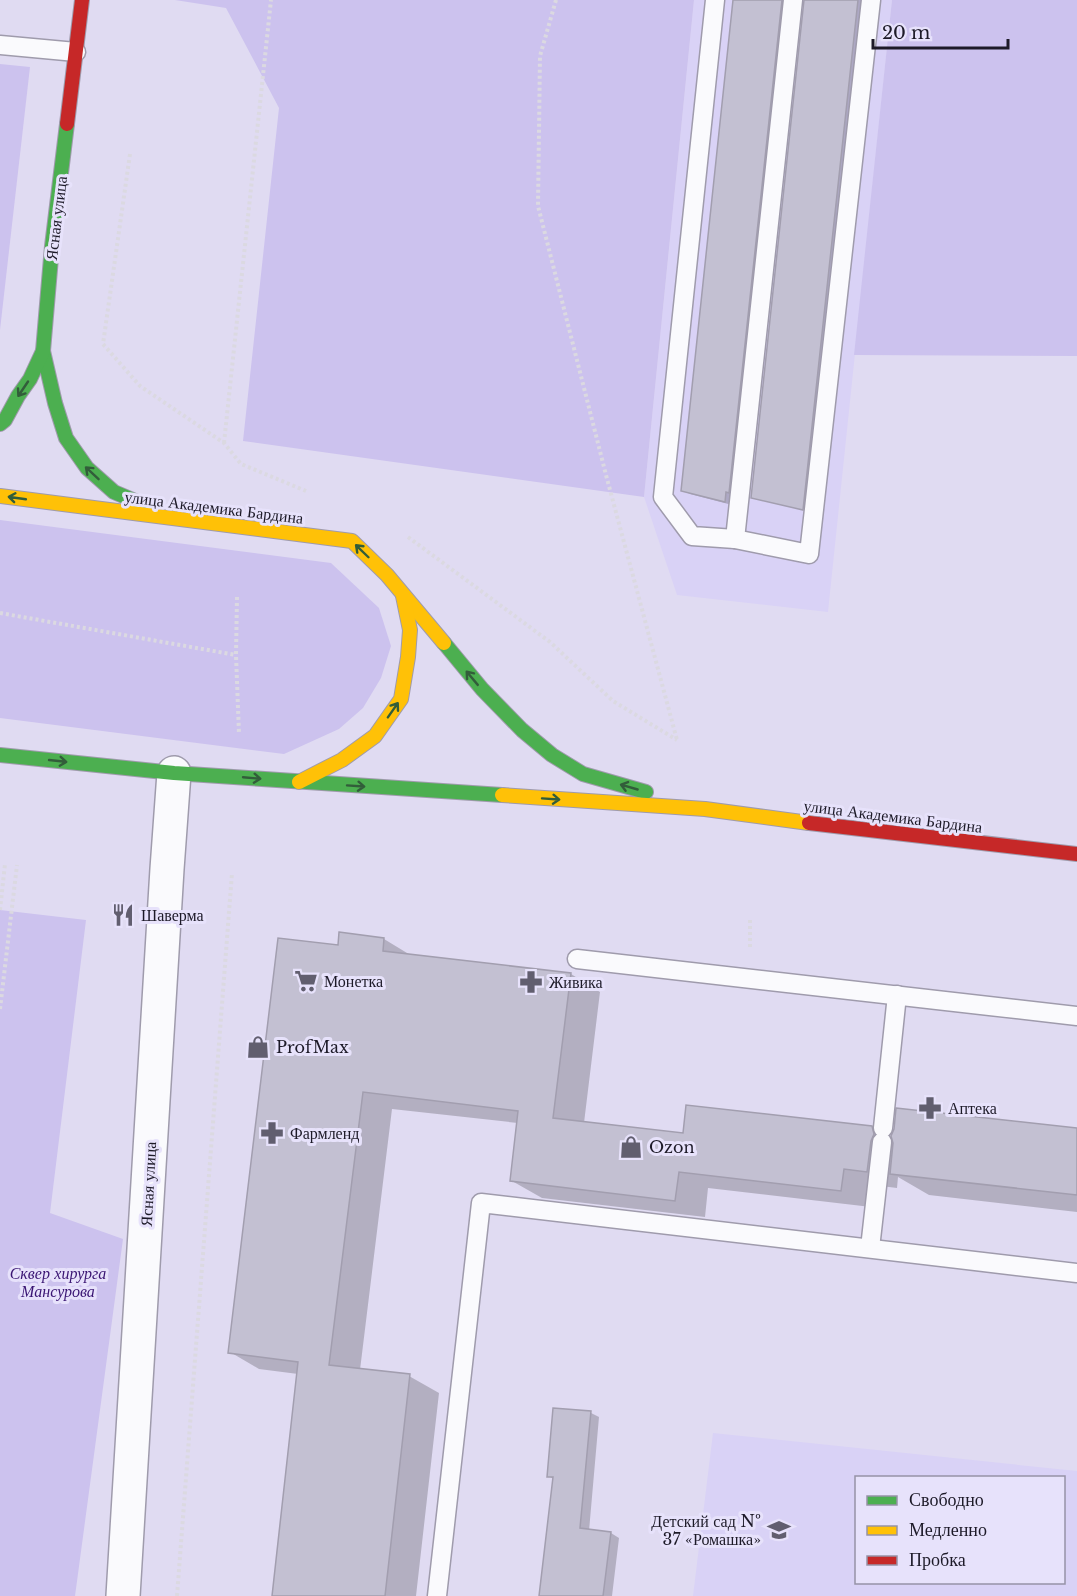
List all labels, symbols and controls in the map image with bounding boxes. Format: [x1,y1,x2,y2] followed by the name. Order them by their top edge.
[873,12,1008,50] scale bar
[882,22,930,44] text: 20 m
[41,175,71,261] street label: Ясная улица
[17,380,29,397] one-way arrow
[85,466,100,480] one-way arrow
[124,486,304,528] street label: улица Академика Бардина
[8,493,28,504] one-way arrow
[355,544,370,559] one-way arrow
[466,670,479,686] one-way arrow
[387,703,399,719] one-way arrow
[48,756,68,767] one-way arrow
[242,773,262,784] one-way arrow
[346,781,366,792] one-way arrow
[620,781,639,792] one-way arrow
[540,794,560,805] one-way arrow
[803,795,983,837] street label: улица Академика Бардина
[110,902,136,928] restaurant icon: Шаверма
[141,905,204,925] place label: Шаверма
[293,968,319,994] supermarket icon: Монетка
[518,969,544,995] pharmacy icon: Живика
[324,971,383,991] place label: Монетка
[549,972,603,992] place label: Живика
[245,1034,271,1060] shop icon: ProfMax
[276,1037,349,1057] place label: ProfMax
[917,1095,943,1121] pharmacy icon: Аптека
[948,1098,997,1118] place label: Аптека
[259,1120,285,1146] pharmacy icon: Фармленд
[290,1123,359,1143] place label: Фармленд
[618,1134,644,1160] shop icon: Ozon
[649,1137,694,1157] place label: Ozon
[136,1141,160,1227] street label: Ясная улица
[10,1263,106,1301] park label: Сквер хирурга Мансурова
[855,1476,1065,1584] legend
[909,1489,984,1511] text: Свободно
[651,1511,761,1549] place label: Детский сад № 37 «Ромашка»
[766,1517,792,1543] school or university icon: Детский сад № 37 «Ромашка»
[909,1519,987,1541] text: Медленно
[909,1549,966,1571] text: Пробка

